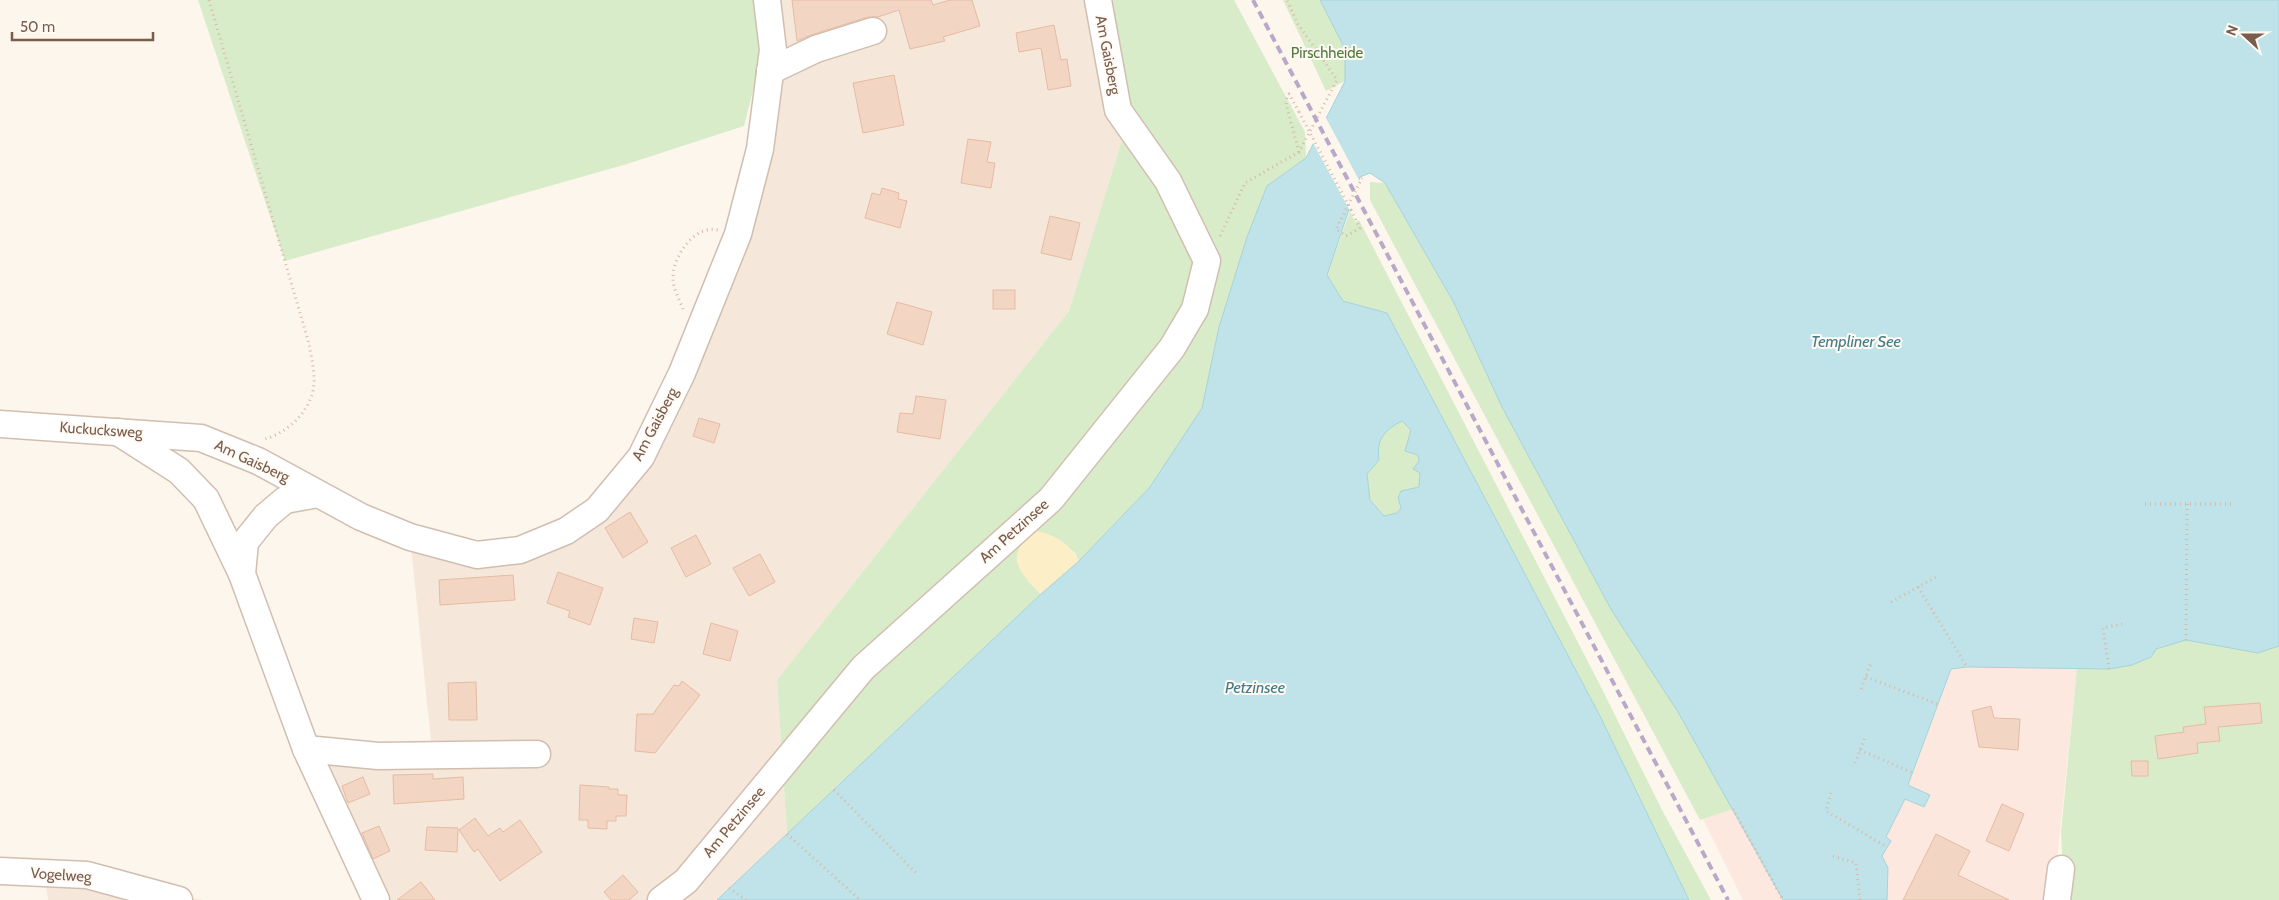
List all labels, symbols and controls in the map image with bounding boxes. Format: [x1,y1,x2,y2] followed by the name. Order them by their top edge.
[12,10,154,42] scale bar
[2219,10,2269,60] north arrow
[1091,14,1125,97] street label: Am Gaisberg
[20,18,55,36] text: 50 m
[2222,22,2242,38] text: N
[1291,44,1364,62] park label: Pirschheide
[1811,332,1901,351] water label: Templiner See
[628,384,682,464] street label: Am Gaisberg
[59,418,144,442] street label: Kuckucksweg
[212,436,293,486] street label: Am Gaisberg
[976,495,1053,567] street label: Am Petzinsee
[1225,678,1285,697] water label: Petzinsee
[699,783,769,861] street label: Am Petzinsee
[30,864,93,886] street label: Vogelweg

